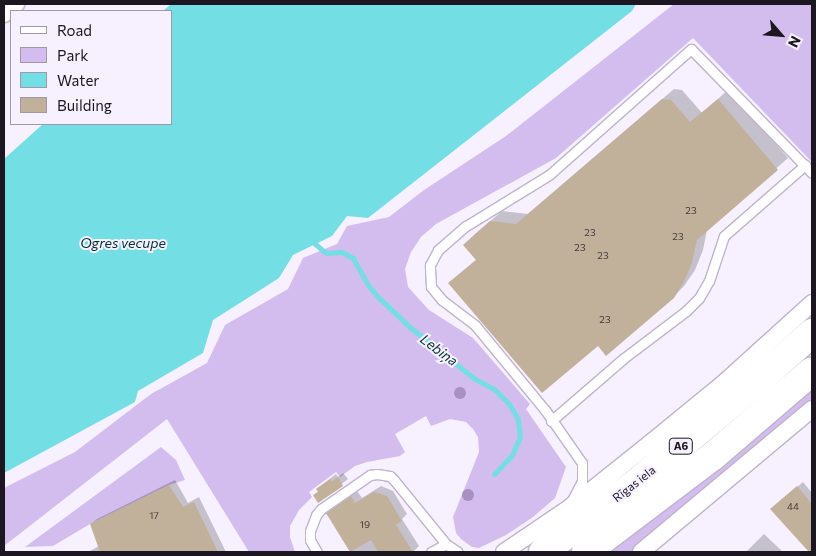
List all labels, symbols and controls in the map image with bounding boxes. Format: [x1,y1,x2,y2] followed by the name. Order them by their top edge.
[10,10,172,125] legend
[756,10,806,60] north arrow
[57,21,92,39] text: Road
[785,34,805,51] text: N
[57,46,88,64] text: Park
[57,71,99,89] text: Water
[57,96,112,114] text: Building
[685,205,697,217] house number: 23
[584,227,596,239] house number: 23
[672,231,684,243] house number: 23
[80,235,166,251] water label: Ogres vecupe
[574,242,586,254] house number: 23
[597,250,609,262] house number: 23
[599,314,611,326] house number: 23
[417,330,461,370] water label: Lebiņa
[668,438,694,454] road number: A6
[610,463,658,505] street label: Rīgas iela
[787,501,799,513] house number: 44
[149,510,159,522] house number: 17
[360,519,370,531] house number: 19

